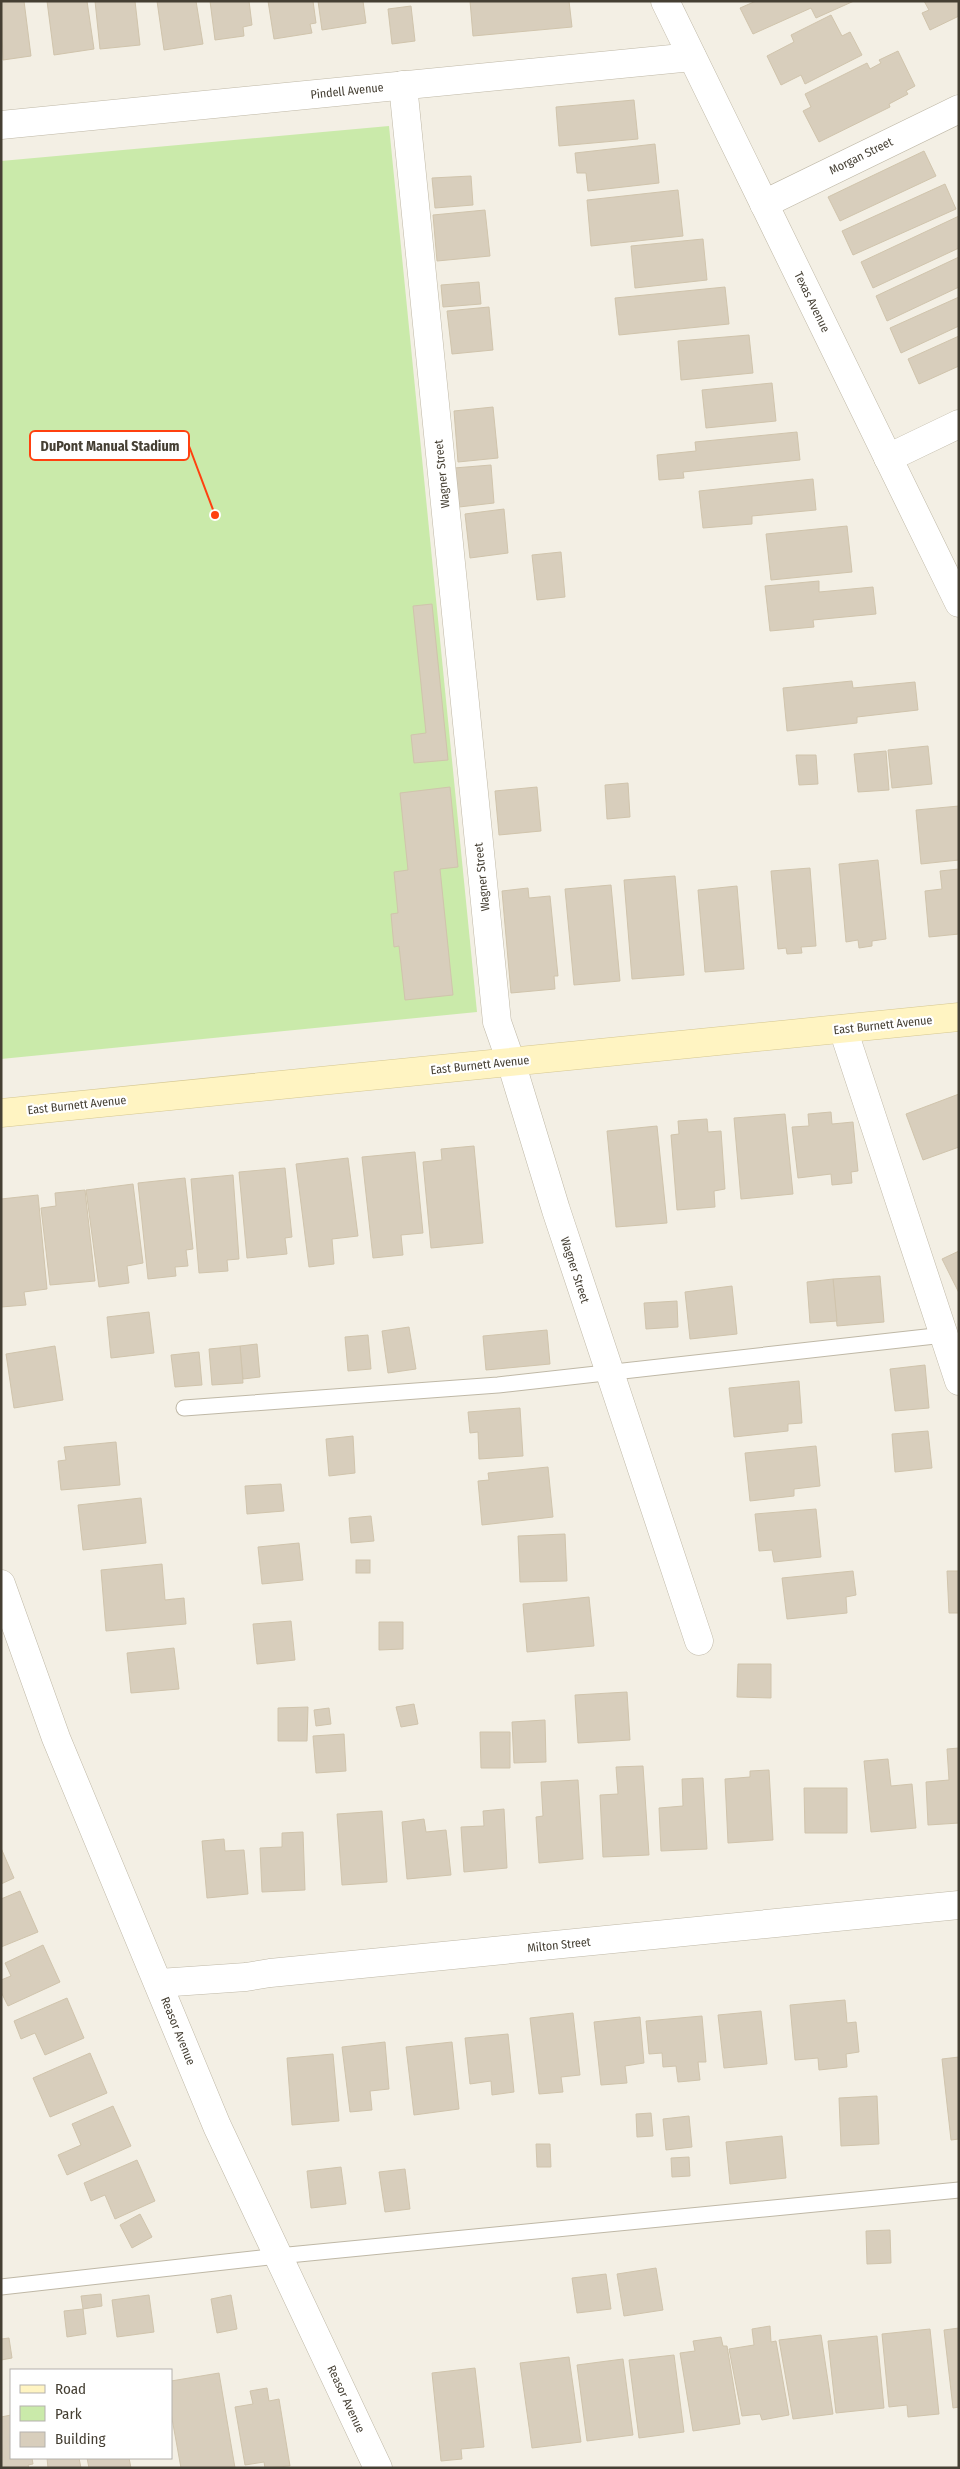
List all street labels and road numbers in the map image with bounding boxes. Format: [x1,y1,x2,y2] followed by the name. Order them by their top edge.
[310,80,384,102] street label: Pindell Avenue
[827,135,895,177] street label: Morgan Street
[791,269,833,335] street label: Texas Avenue
[431,439,453,509] street label: Wagner Street
[471,842,493,912] street label: Wagner Street
[833,1013,933,1037] street label: East Burnett Avenue
[430,1053,530,1077] street label: East Burnett Avenue
[27,1093,127,1117] street label: East Burnett Avenue
[558,1235,592,1305] street label: Wagner Street
[527,1935,591,1955] street label: Milton Street
[158,1995,198,2067] street label: Reasor Avenue
[324,2363,368,2435] street label: Reasor Avenue

